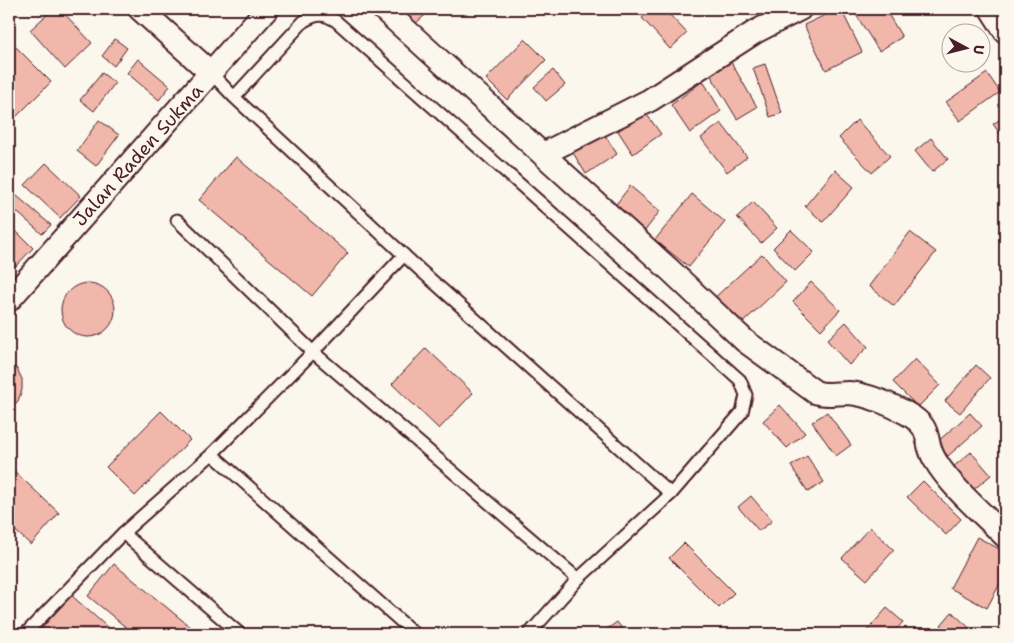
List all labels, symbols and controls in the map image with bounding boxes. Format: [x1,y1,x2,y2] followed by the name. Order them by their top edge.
[942,22,992,72] north arrow
[969,44,988,55] text: U
[67,78,209,231] street label: Jalan Raden Sukma

